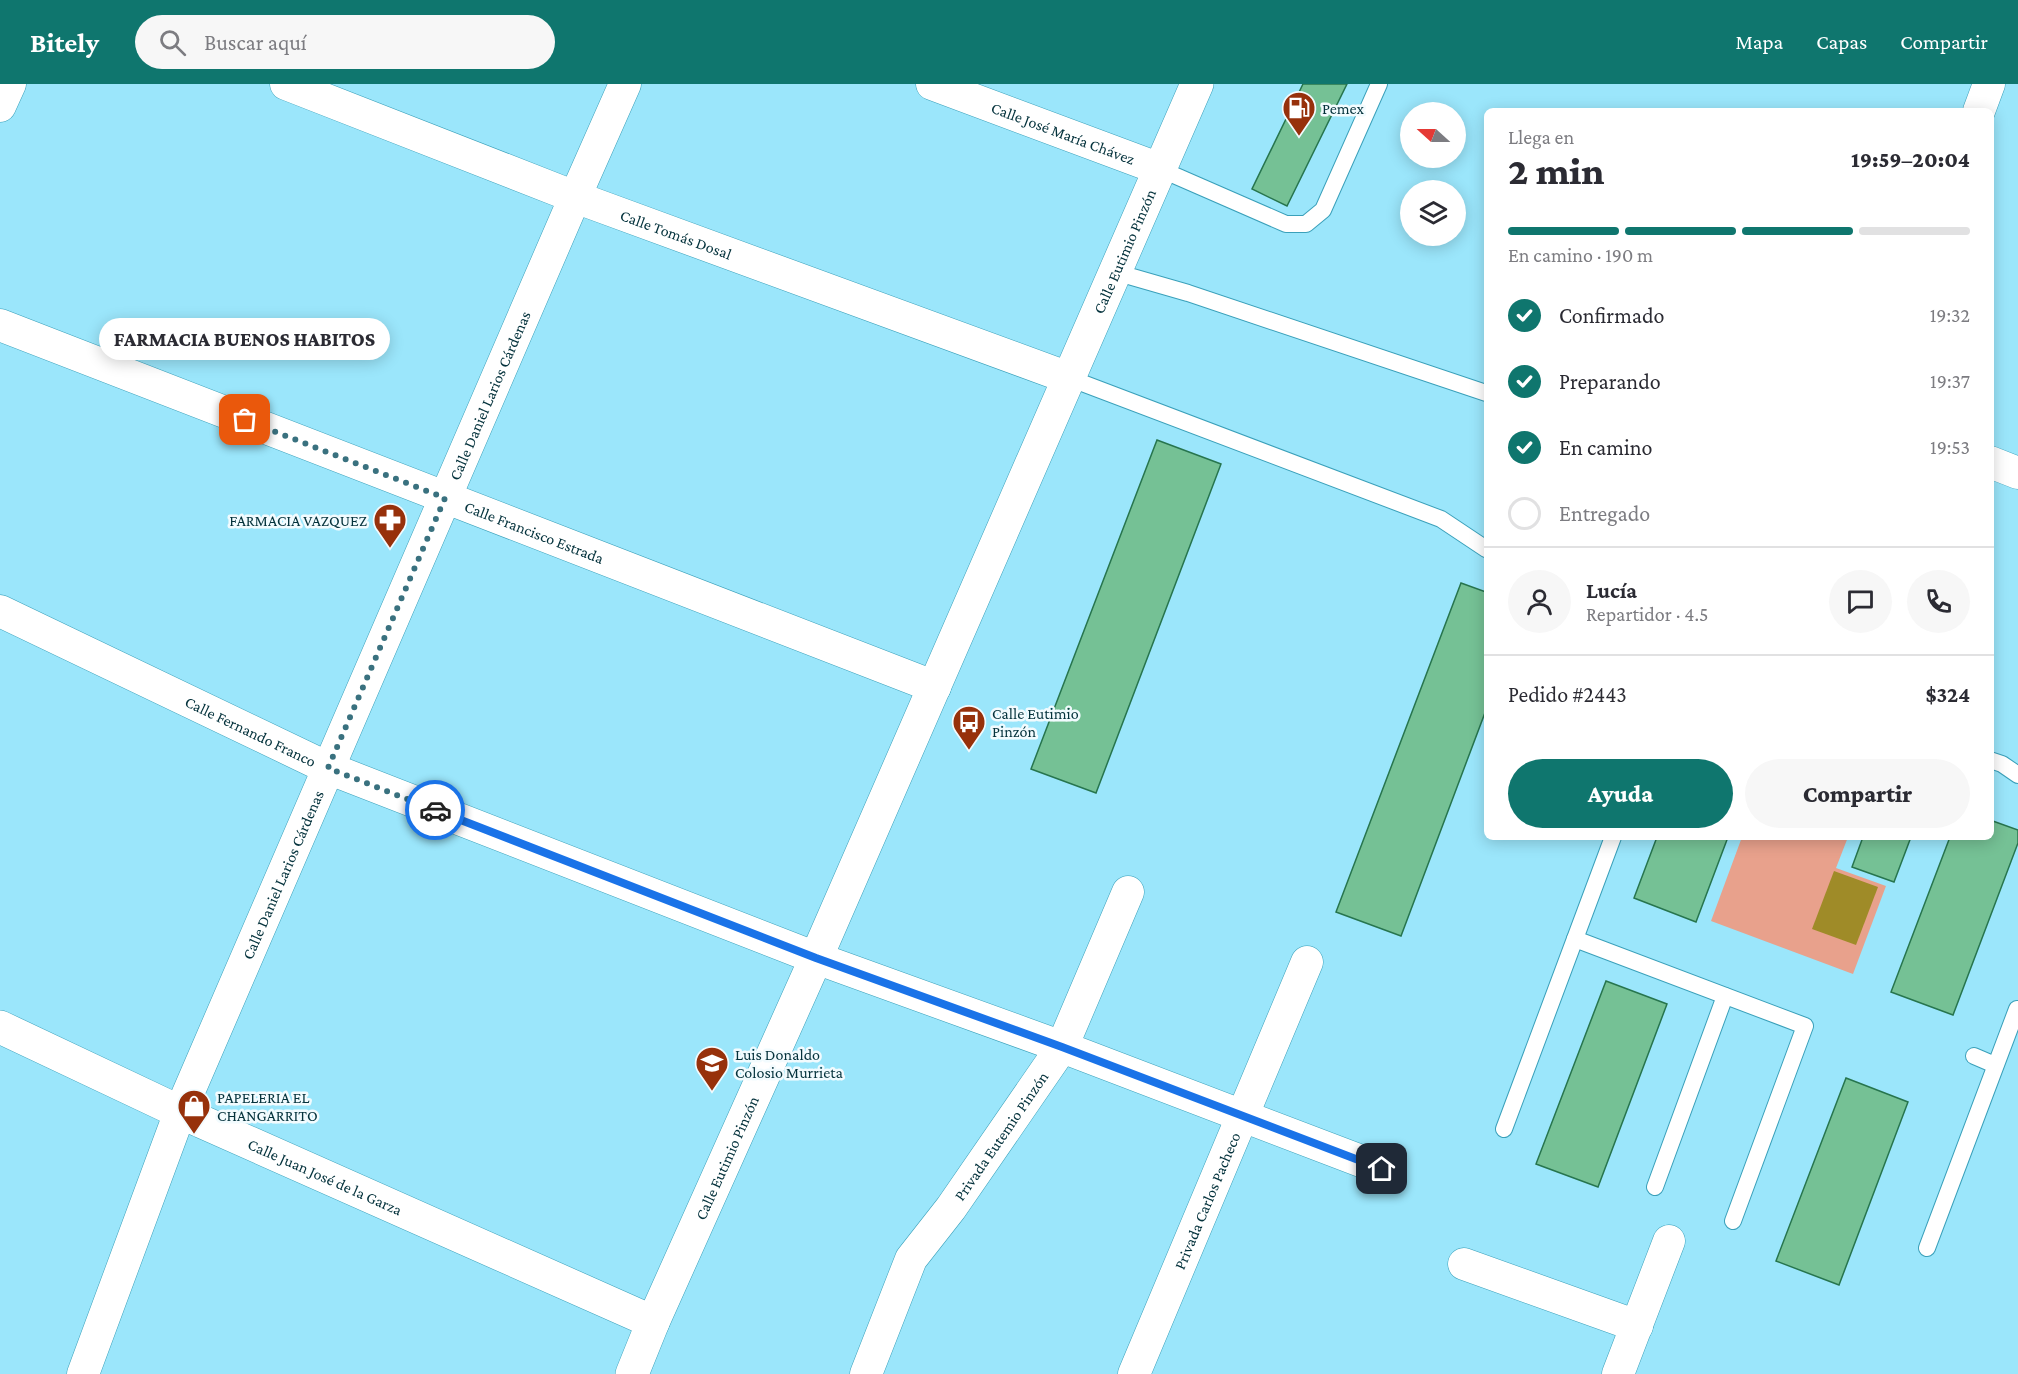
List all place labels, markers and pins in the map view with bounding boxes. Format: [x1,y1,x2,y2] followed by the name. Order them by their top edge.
[1281,90,1317,137] fuel station icon: Pemex
[1322,100,1364,117] place label: Pemex
[100,318,391,360] callout: FARMACIA BUENOS HABITOS
[219,394,270,445] pin
[372,502,408,549] pharmacy icon: FARMACIA VAZQUEZ
[229,512,367,529] place label: FARMACIA VAZQUEZ
[951,704,987,751] bus stop icon: Calle Eutimio Pinzón
[992,705,1079,740] place label: Calle Eutimio Pinzón
[694,1045,730,1092] school or university icon: Luis Donaldo Colosio Murrieta
[735,1046,843,1081] place label: Luis Donaldo Colosio Murrieta
[176,1088,212,1135] shop icon: PAPELERIA EL CHANGARRITO
[217,1089,318,1124] place label: PAPELERIA EL CHANGARRITO
[1356,1143,1407,1194] pin

